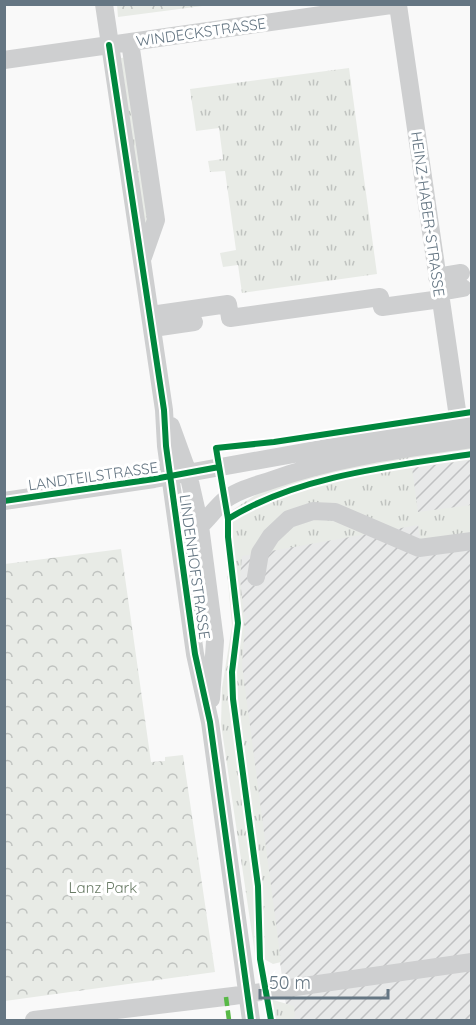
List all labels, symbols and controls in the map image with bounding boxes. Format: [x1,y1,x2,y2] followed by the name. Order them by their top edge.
[135,13,267,51] street label: WINDECKSTRASSE
[407,130,449,298] street label: HEINZ-HABER-STRASSE
[27,457,159,495] street label: LANDTEILSTRASSE
[175,493,215,641] street label: LINDENHOFSTRASSE
[69,878,137,897] park label: Lanz Park
[260,962,388,1000] scale bar
[269,971,311,994] text: 50 m

